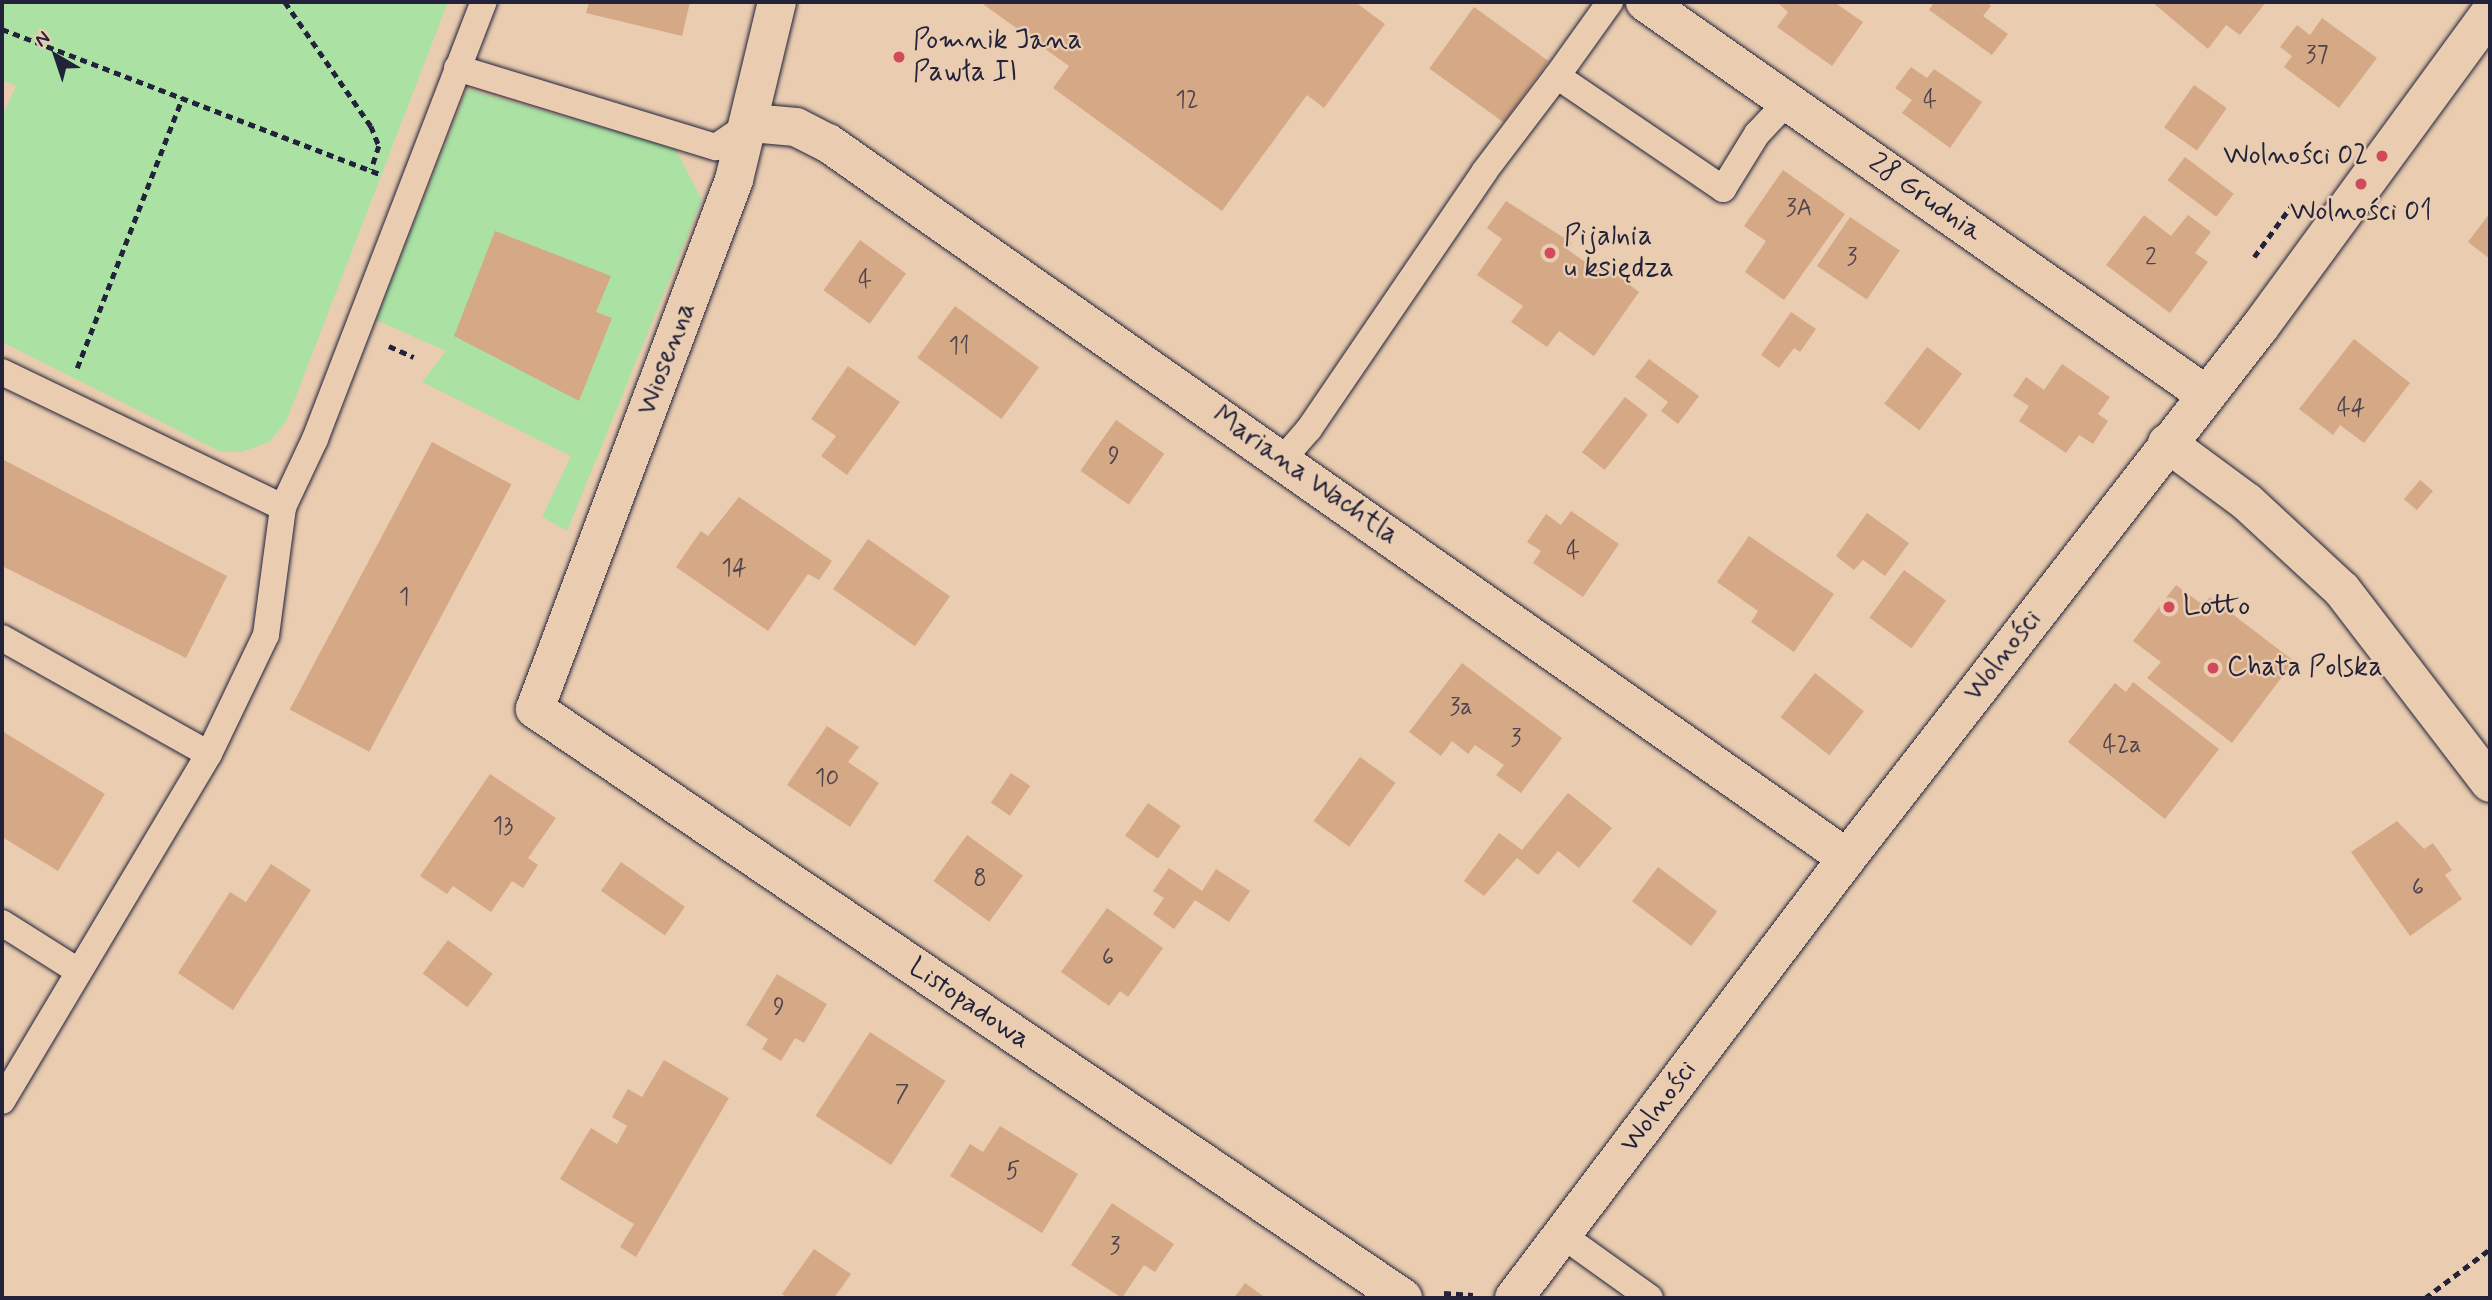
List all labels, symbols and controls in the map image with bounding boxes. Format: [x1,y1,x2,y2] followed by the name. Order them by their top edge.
[21,21,91,91] north arrow
[913,24,1075,90] place label: Pomnik Jana Pawła II
[30,26,55,53] text: N
[2306,42,2328,70] house number: 37
[891,49,907,65] marker: Pomnik Jana Pawła II
[1175,87,1199,115] house number: 12
[1923,87,1937,115] house number: 4
[2223,139,2368,173] place label: Wolności 02
[1862,147,1988,249] street label: 28 Grudnia
[2374,148,2390,164] marker: Wolności 02
[2353,176,2369,192] marker: Wolności 01
[1786,195,1812,223] house number: 3A
[2290,195,2432,229] place label: Wolności 01
[1564,220,1674,286] place label: Pijalnia u księdza
[1847,244,1857,272] house number: 3
[2145,244,2157,272] house number: 2
[1542,245,1558,261] marker: Pijalnia u księdza
[858,267,872,295] house number: 4
[630,298,704,420] street label: Wiosenna
[948,333,970,361] house number: 11
[2337,395,2365,423] house number: 44
[1204,398,1406,554] street label: Mariana Wachtla
[1108,443,1120,471] house number: 9
[1566,538,1580,566] house number: 4
[721,555,747,583] house number: 14
[399,584,409,612] house number: 1
[2183,590,2250,624] place label: Lotto
[2161,599,2177,615] marker: Lotto
[1957,604,2049,708] street label: Wolności
[2227,651,2380,685] place label: Chata Polska
[2205,660,2221,676] marker: Chata Polska
[1449,694,1473,722] house number: 3a
[1511,725,1521,753] house number: 3
[2103,732,2141,760] house number: 42a
[815,765,839,793] house number: 10
[493,813,513,841] house number: 13
[973,865,987,893] house number: 8
[2412,874,2424,902] house number: 6
[1102,944,1114,972] house number: 6
[902,951,1036,1057] street label: Listopadowa
[773,994,785,1022] house number: 9
[1613,1054,1705,1160] street label: Wolności
[895,1081,909,1109] house number: 7
[1006,1158,1020,1186] house number: 5
[1110,1233,1120,1261] house number: 3

